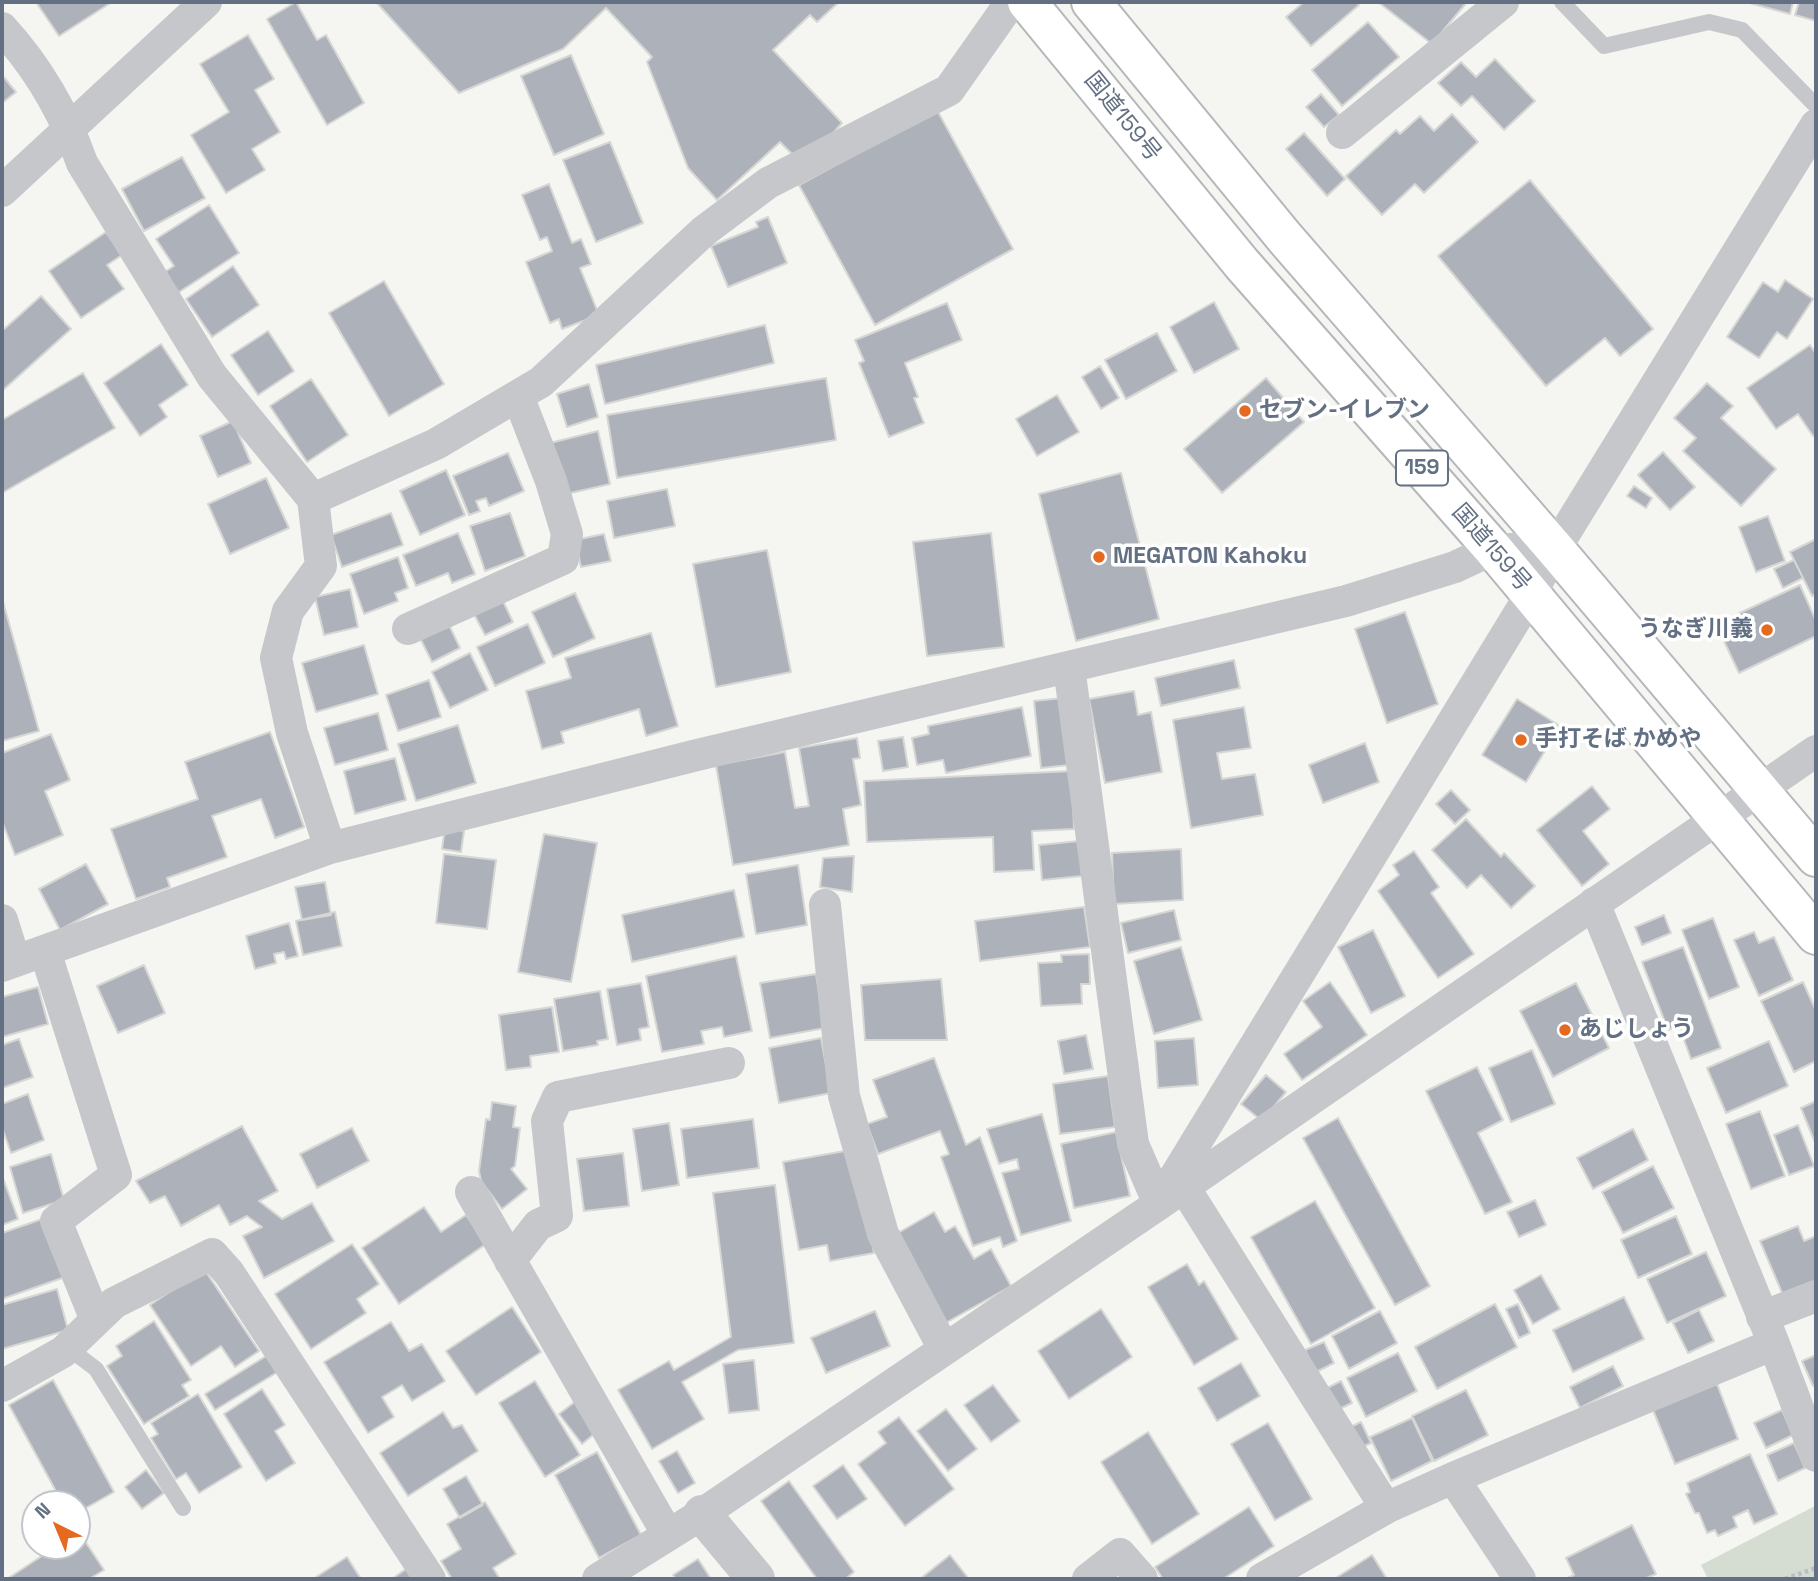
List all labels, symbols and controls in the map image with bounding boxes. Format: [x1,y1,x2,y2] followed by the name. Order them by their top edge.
[1078,67,1166,167] street label: 国道159号
[1259,397,1430,425] place label: セブン-イレブン
[1237,403,1253,419] marker: セブン-イレブン
[1396,450,1448,486] road number: 159
[1446,499,1536,597] street label: 国道159号
[1113,543,1307,571] place label: MEGATON Kahoku
[1091,549,1107,565] marker: MEGATON Kahoku
[1638,616,1753,644] place label: うなぎ川義
[1759,622,1775,638] marker: うなぎ川義
[1535,726,1702,754] place label: 手打そば かめや
[1513,732,1529,748] marker: 手打そば かめや
[1579,1016,1694,1044] place label: あじしょう
[1557,1022,1573,1038] marker: あじしょう
[21,1490,91,1560] north arrow
[30,1497,56,1524] text: N

